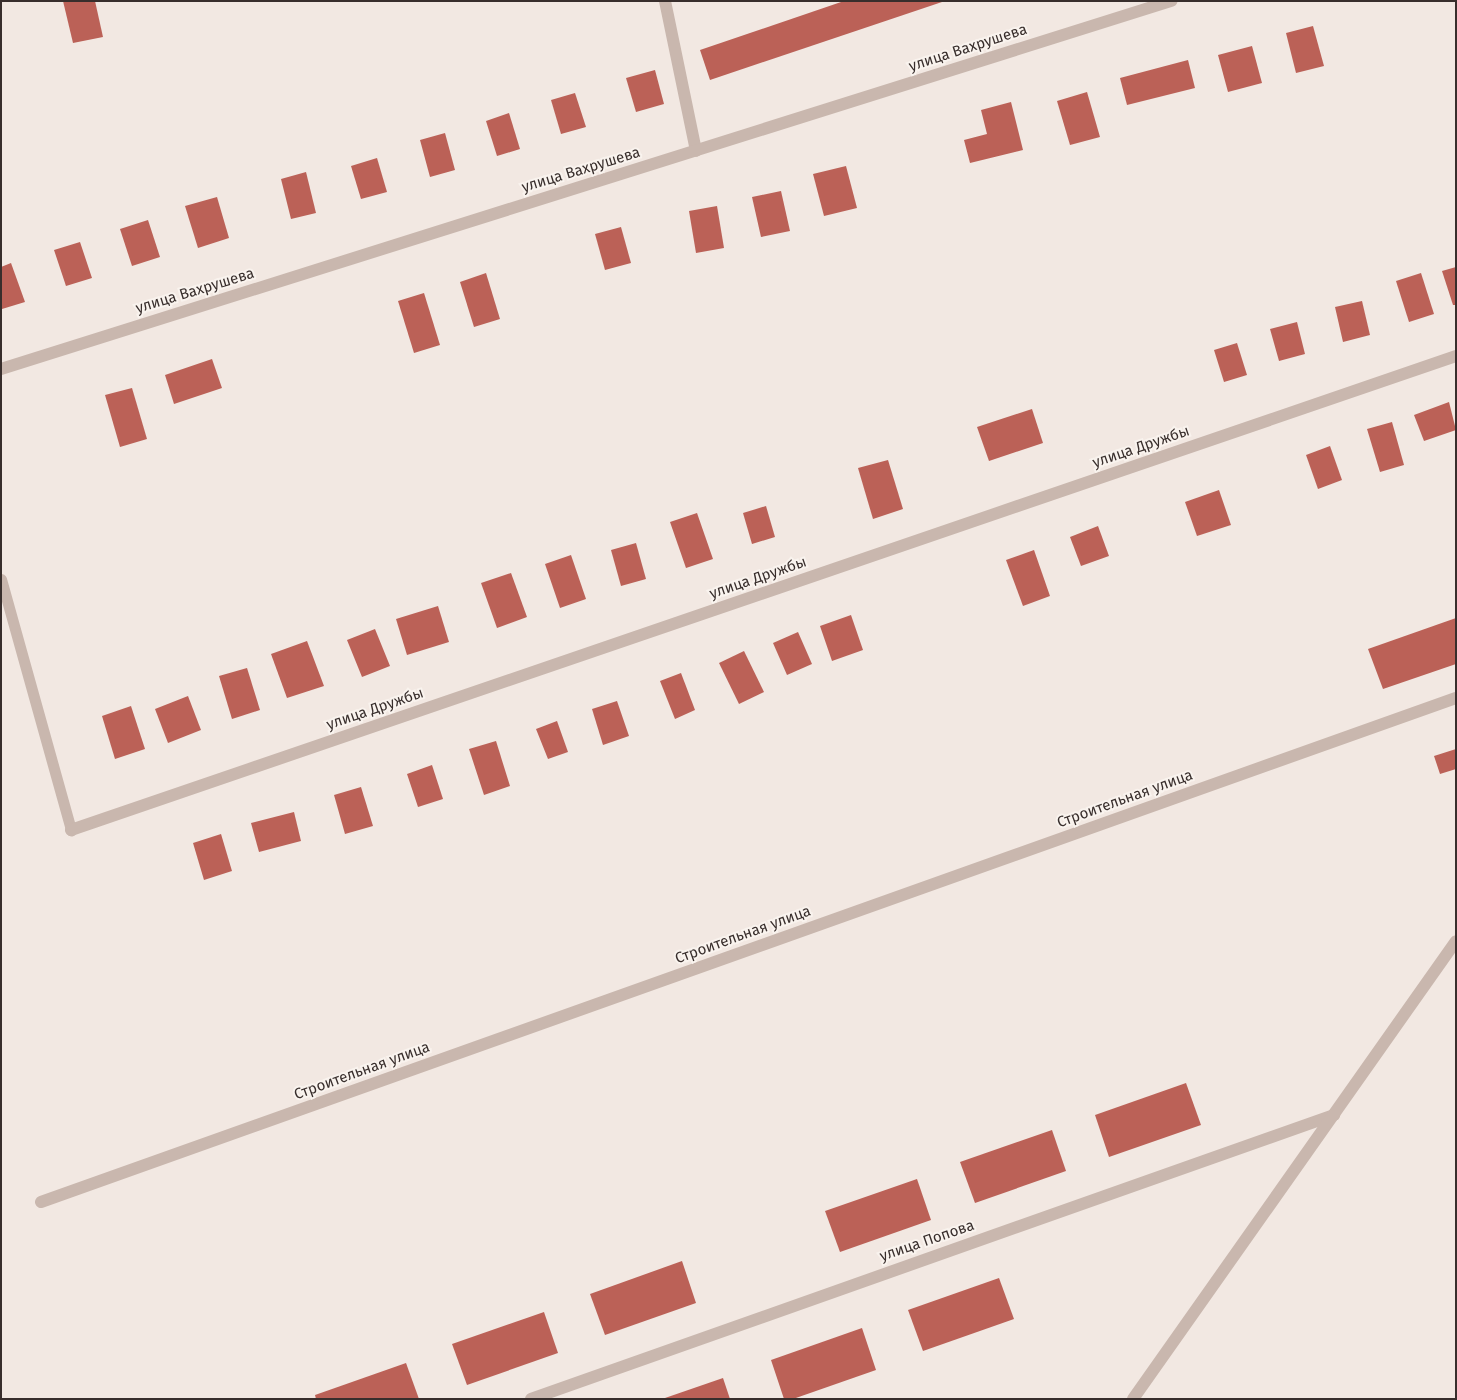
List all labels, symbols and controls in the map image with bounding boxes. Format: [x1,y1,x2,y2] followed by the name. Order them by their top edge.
[907,20,1029,76] street label: улица Вахрушева
[519,143,643,197] street label: улица Вахрушева
[133,264,257,318] street label: улица Вахрушева
[1090,422,1192,472] street label: улица Дружбы
[707,553,809,603] street label: улица Дружбы
[324,684,426,734] street label: улица Дружбы
[1055,766,1195,832] street label: Строительная улица
[673,902,813,968] street label: Строительная улица
[292,1038,432,1104] street label: Строительная улица
[877,1216,977,1266] street label: улица Попова

